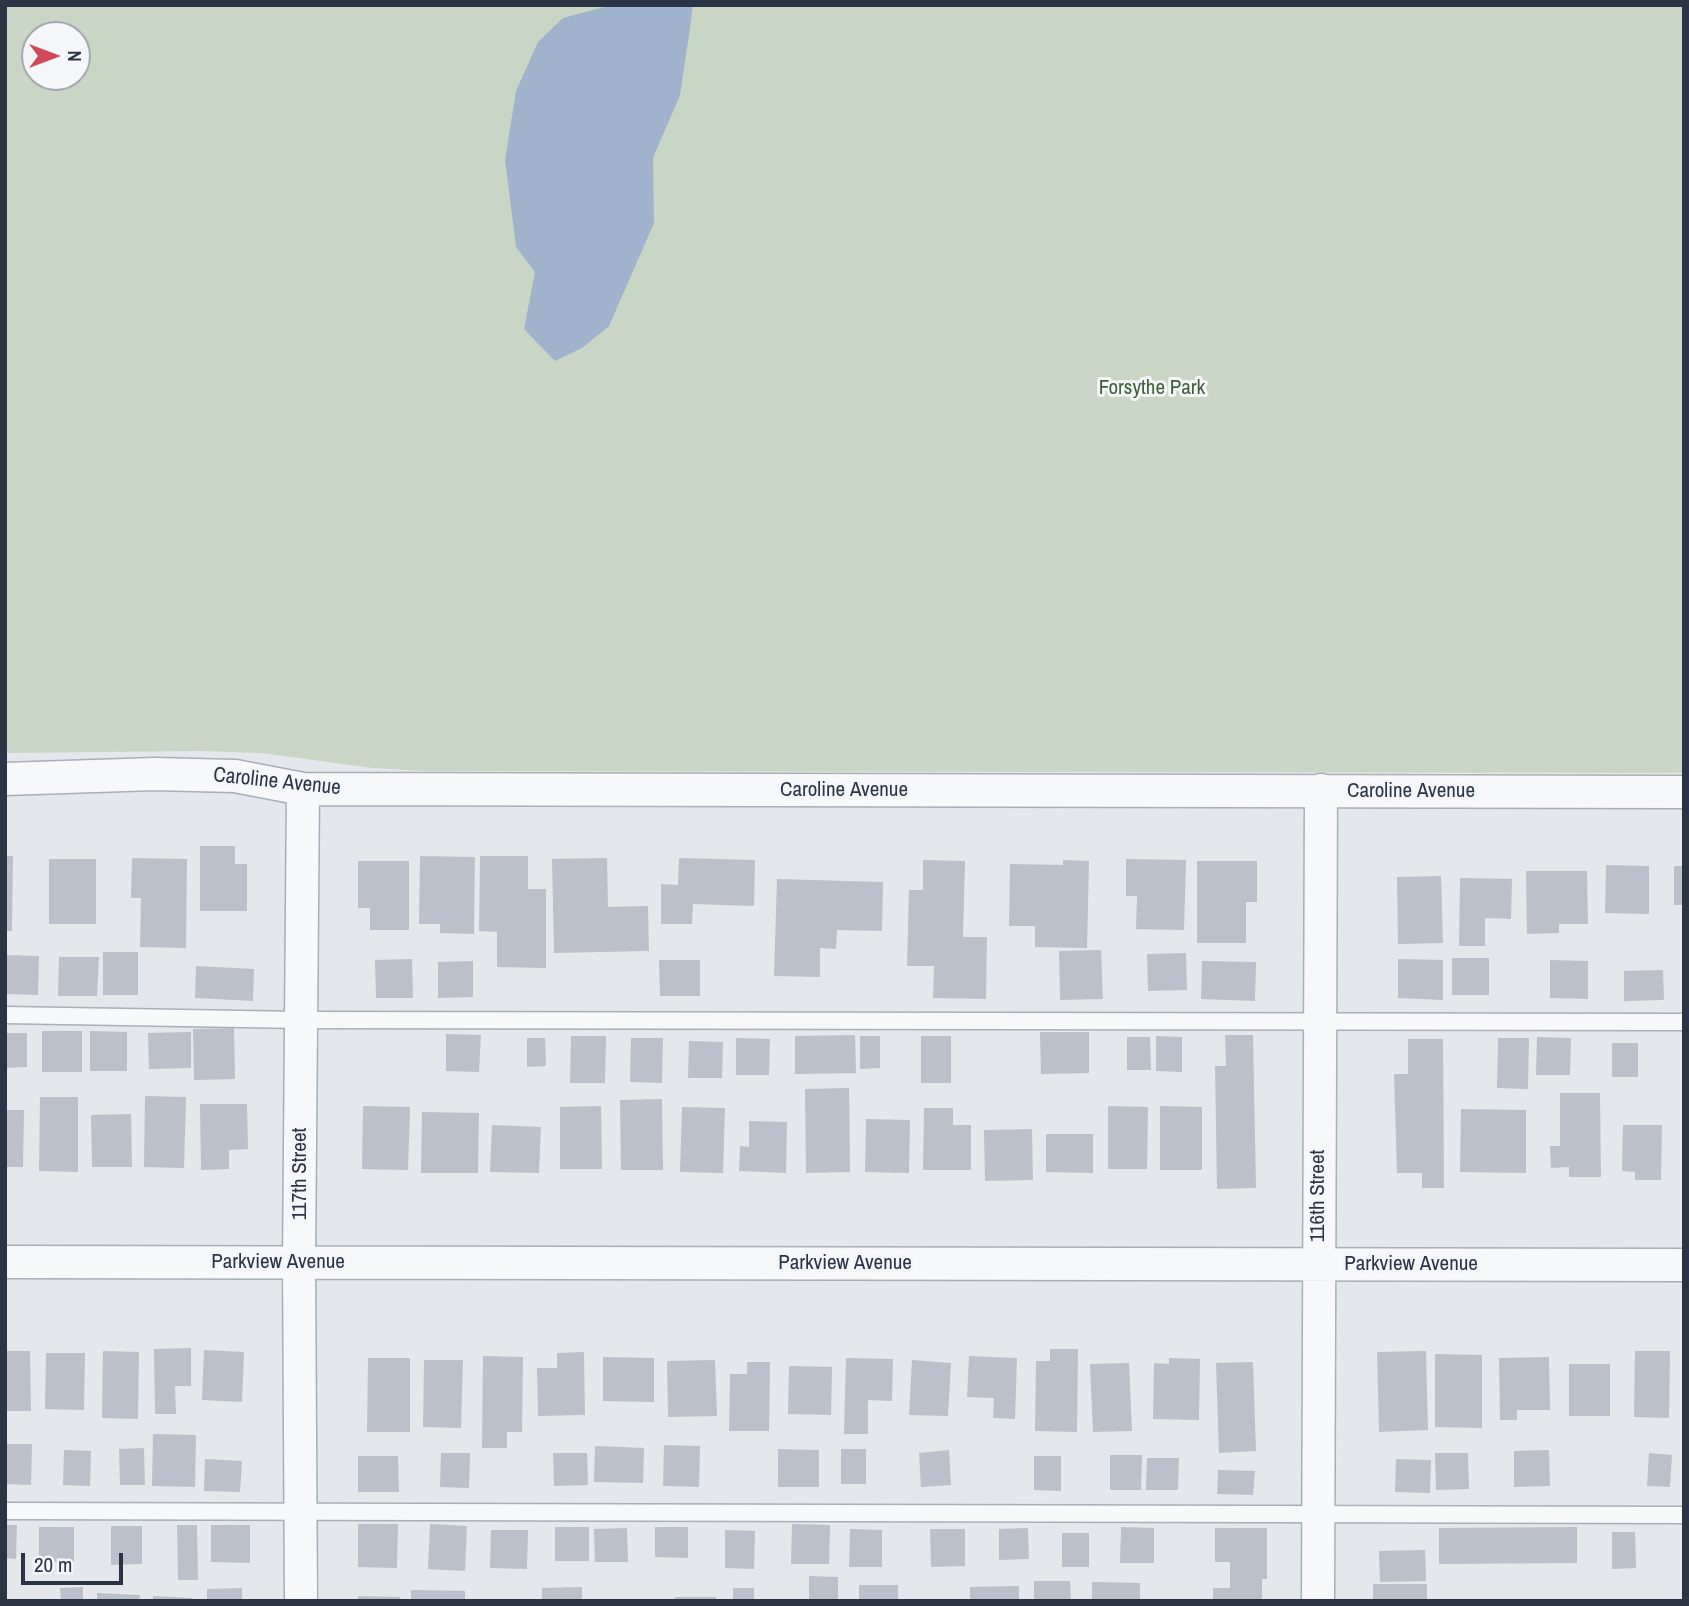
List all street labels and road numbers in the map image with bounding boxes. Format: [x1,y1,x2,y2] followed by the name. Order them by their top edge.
[212,763,342,801] street label: Caroline Avenue
[780,777,908,803] street label: Caroline Avenue
[1347,778,1475,804] street label: Caroline Avenue
[287,1128,313,1220] street label: 117th Street
[1305,1150,1331,1242] street label: 116th Street
[211,1249,345,1275] street label: Parkview Avenue
[778,1250,912,1276] street label: Parkview Avenue
[1344,1251,1478,1277] street label: Parkview Avenue

